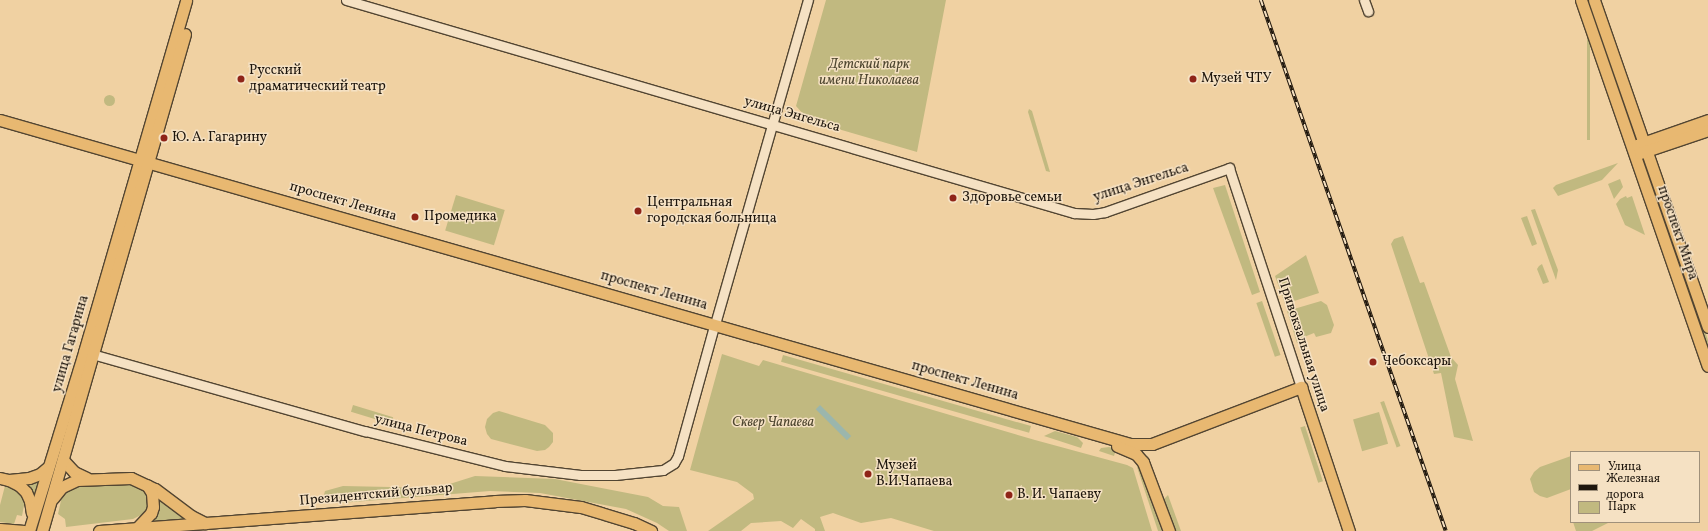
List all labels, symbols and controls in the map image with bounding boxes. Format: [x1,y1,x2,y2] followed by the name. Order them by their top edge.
[819,57,919,90] park label: Детский парк имени Николаева
[249,63,386,96] place label: Русский драматический театр
[1201,71,1272,87] place label: Музей ЧТУ
[236,74,246,84] marker: Русский драматический театр
[1188,74,1198,84] marker: Музей ЧТУ
[742,93,842,137] street label: улица Энгельса
[172,130,267,146] place label: Ю. А. Гагарину
[159,133,169,143] marker: Ю. А. Гагарину
[1091,160,1191,206] street label: улица Энгельса
[288,179,398,225] street label: проспект Ленина
[1653,184,1701,282] street label: проспект Мира
[962,190,1062,206] place label: Здоровье семьи
[947,192,959,204] marker: Здоровье семьи
[647,195,777,228] place label: Центральная городская больница
[632,205,644,217] marker: Центральная городская больница
[424,209,497,225] place label: Промедика
[409,211,421,223] marker: Промедика
[599,268,709,314] street label: проспект Ленина
[1273,275,1333,415] street label: Привокзальная улица
[49,293,93,395] street label: улица Гагарина
[1382,354,1451,370] place label: Чебоксары
[1367,356,1379,368] marker: Чебоксары
[910,358,1020,404] street label: проспект Ленина
[373,411,469,451] street label: улица Петрова
[732,415,814,431] park label: Сквер Чапаева
[1570,451,1700,523] legend
[876,458,952,490] place label: Музей В.И.Чапаева
[1608,459,1641,475] text: Улица
[863,469,873,479] marker: Музей В.И.Чапаева
[1606,471,1660,503] text: Железная дорога
[299,480,453,510] street label: Президентский бульвар
[1017,487,1101,503] place label: В. И. Чапаеву
[1004,490,1014,500] marker: В. И. Чапаеву
[1608,499,1636,515] text: Парк

